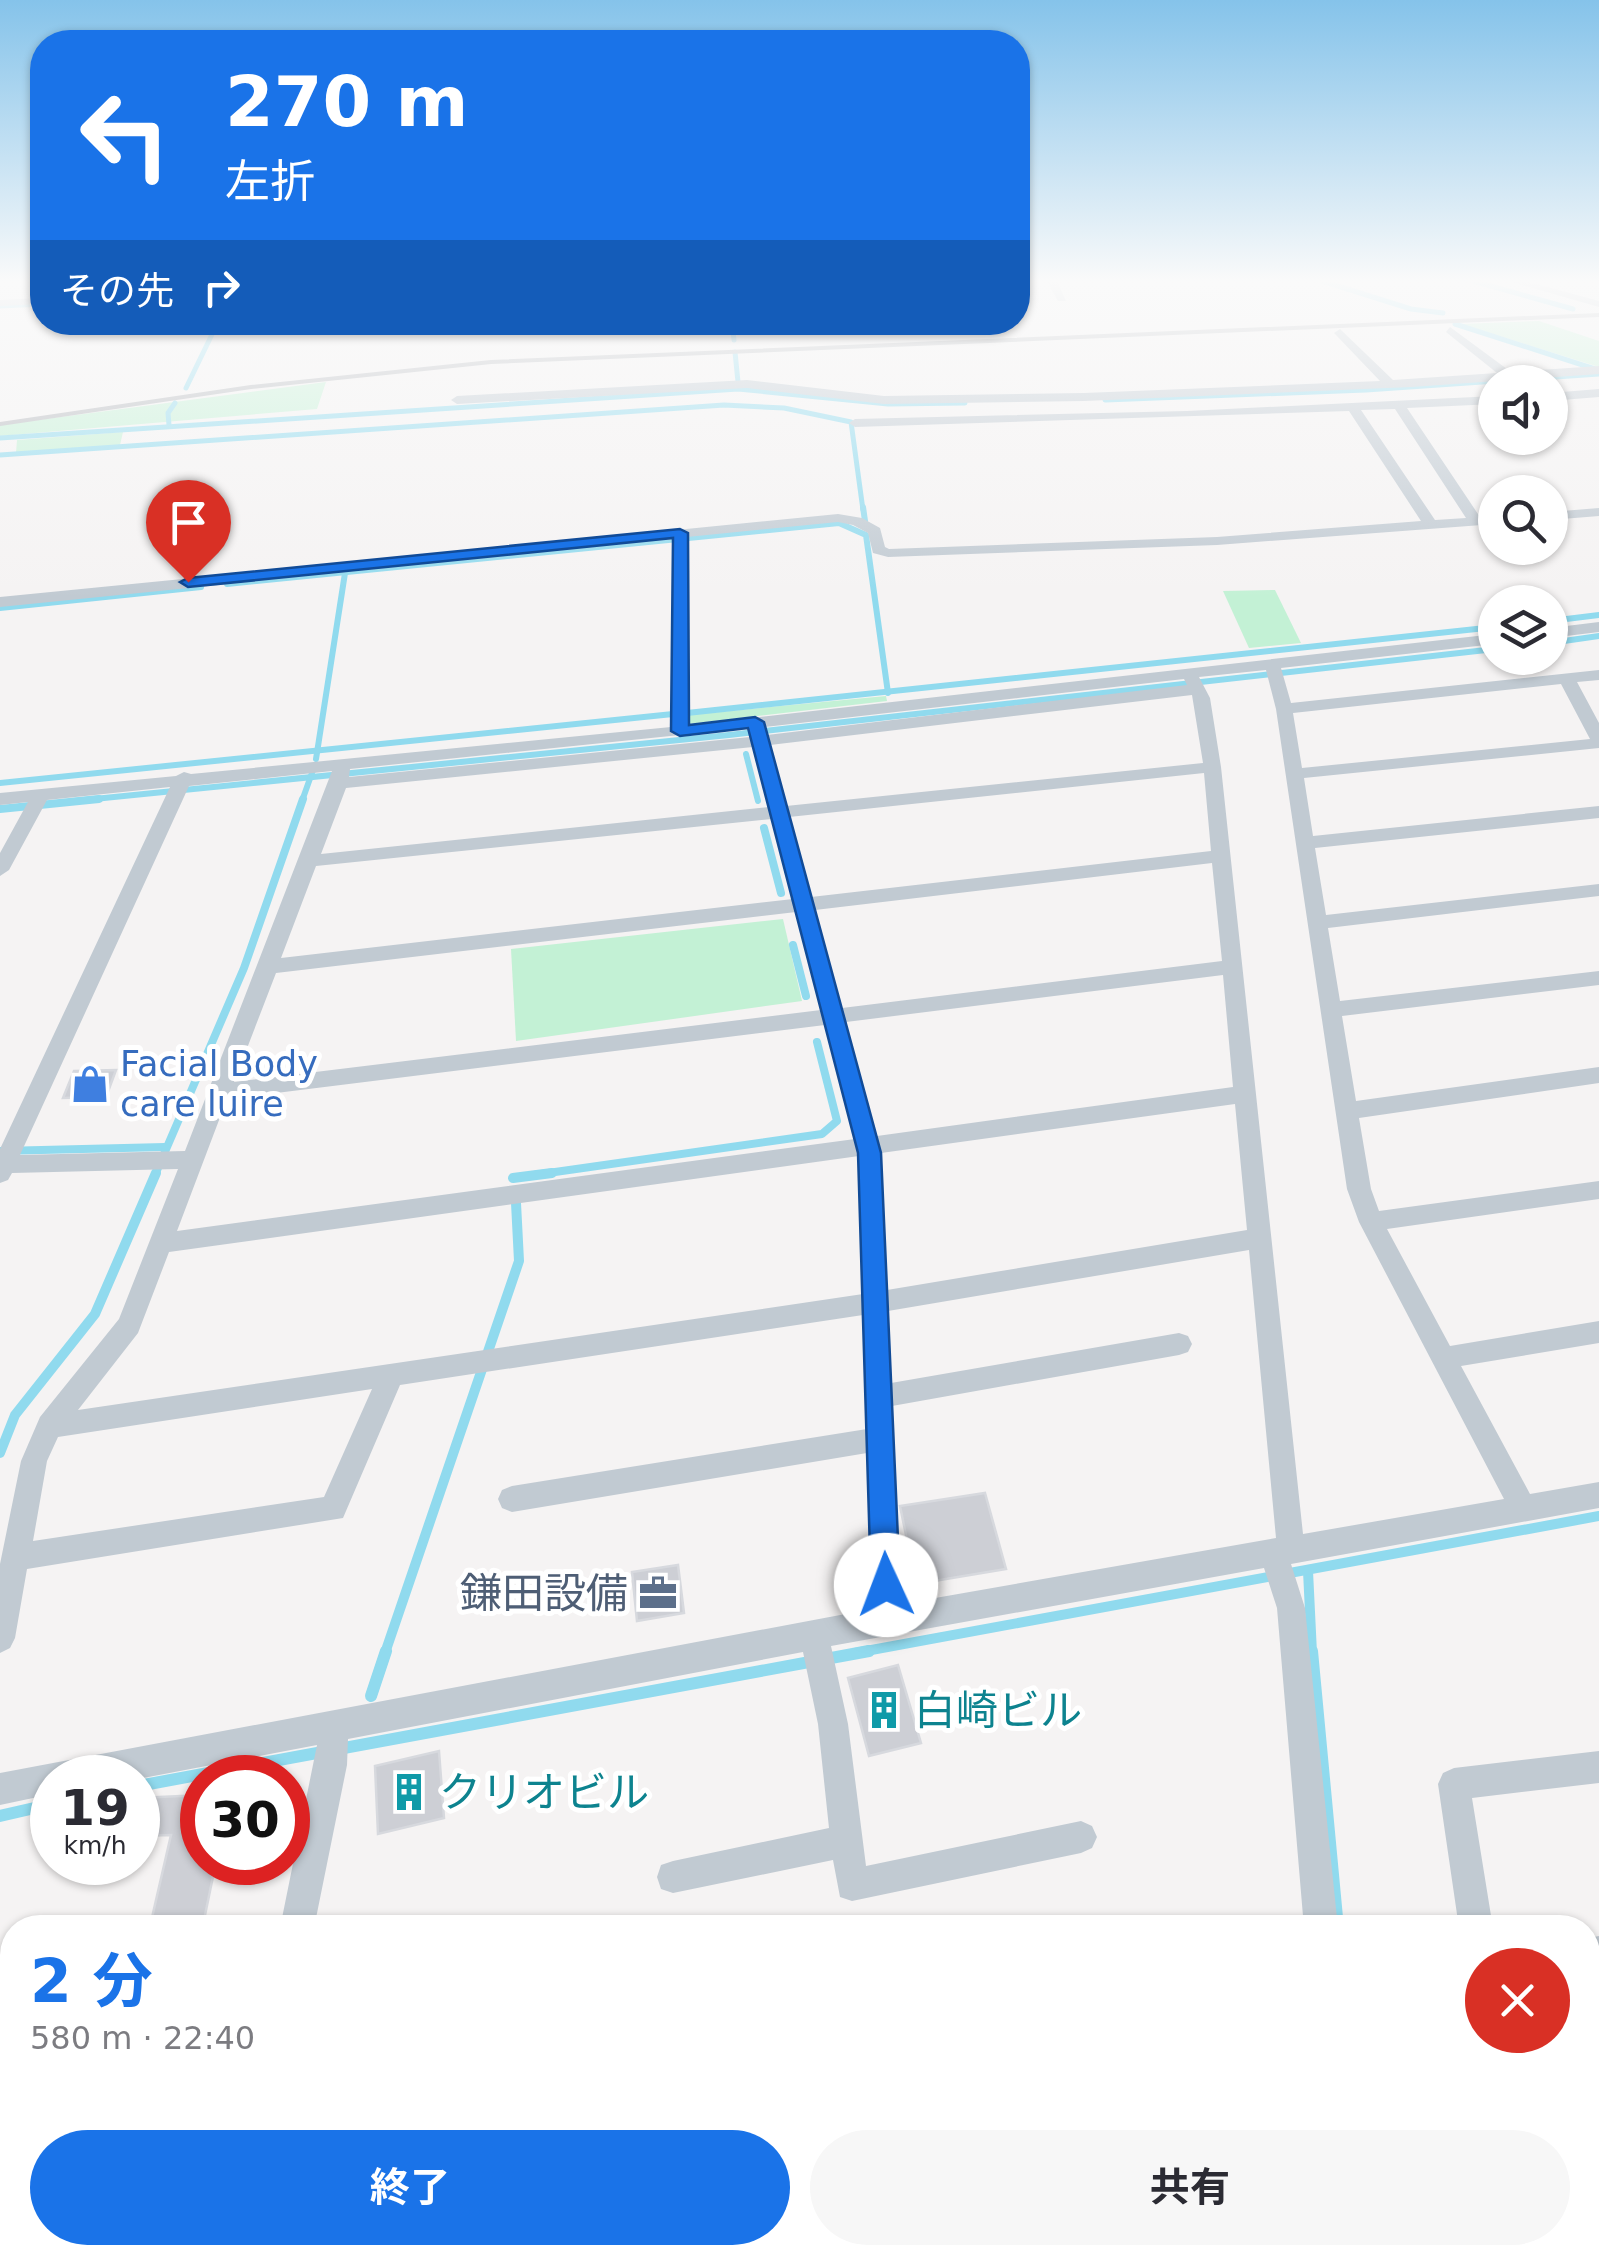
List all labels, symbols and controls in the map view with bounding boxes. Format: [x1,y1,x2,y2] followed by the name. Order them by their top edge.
[225,61,468,143] text: 270 m
[60,70,190,200] icon: left
[225,155,315,208] text: 左折
[194,260,249,315] icon: right
[60,269,174,313] text: その先
[1478,365,1568,675] map controls
[1478,365,1568,455] button: sound
[1478,475,1568,565] button: search
[146,480,231,583] pin
[161,495,216,550] icon: arrive
[1478,585,1568,675] button: layers
[120,1044,318,1124] place label: Facial Body care luire
[69,1063,111,1105] shop icon: Facial Body care luire
[834,1533,938,1637] position arrow
[460,1569,628,1618] place label: 鎌田設備
[637,1572,679,1614] office icon: 鎌田設備
[914,1686,1082,1735] place label: 白崎ビル
[863,1689,905,1731] building icon: 白崎ビル
[180,1755,310,1885] speed limit sign: 30
[439,1768,649,1817] place label: クリオビル
[388,1771,430,1813] building icon: クリオビル
[60,1779,130,1837] text: 19
[63,1831,127,1860] text: km/h
[30,1946,153,2016] text: 2 分
[1465,1948,1570,2053] button: close
[30,2019,255,2057] text: 580 m · 22:40
[30,2130,790,2245] button: 終了
[810,2130,1570,2245] button: 共有

